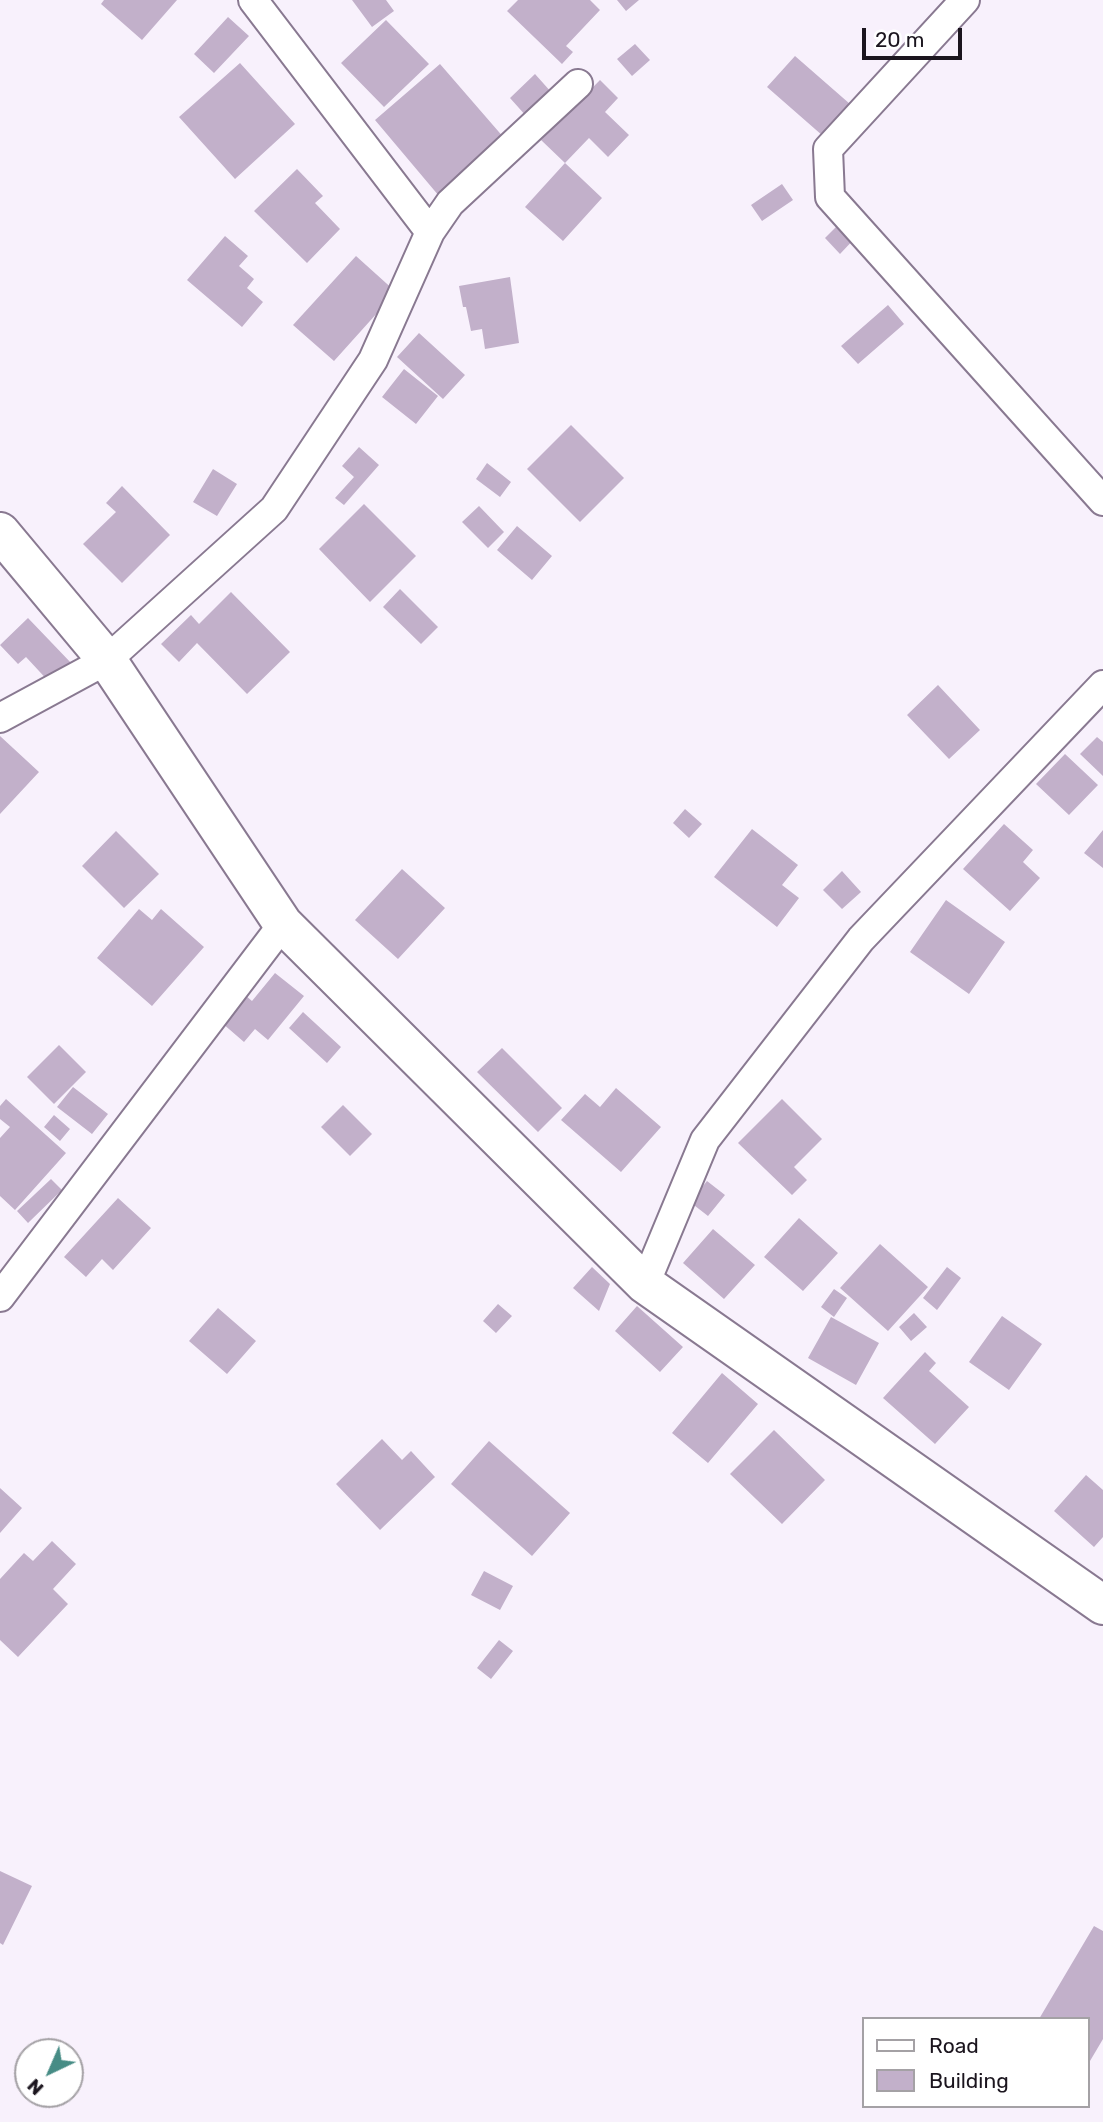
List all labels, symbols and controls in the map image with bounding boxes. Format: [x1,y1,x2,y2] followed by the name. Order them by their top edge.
[865,14,965,58] scale bar
[875,27,924,52] text: 20 m
[862,2017,1089,2108] legend
[929,2033,979,2058] text: Road
[14,2038,84,2108] north arrow
[929,2068,1009,2093] text: Building
[23,2074,48,2100] text: N

